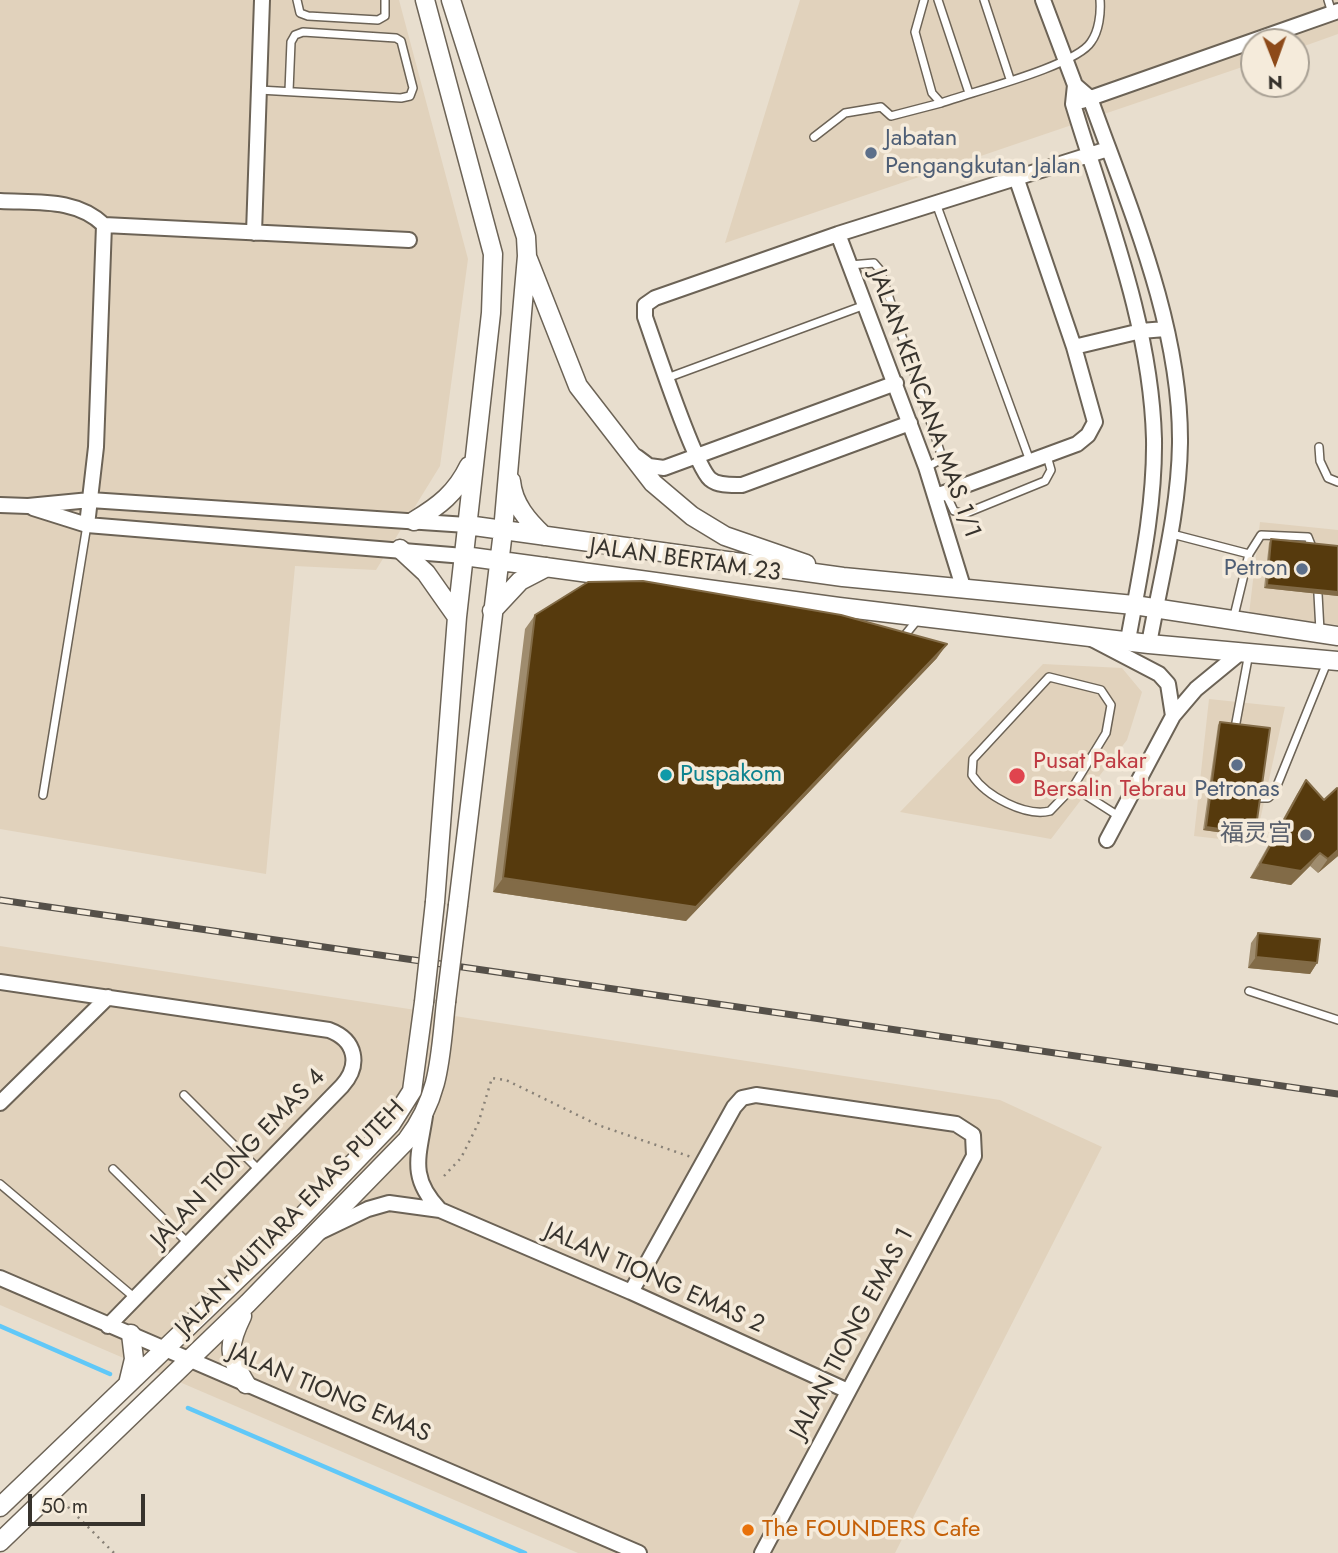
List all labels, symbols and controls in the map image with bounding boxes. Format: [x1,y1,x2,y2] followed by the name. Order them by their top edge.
[1240,28,1310,98] north arrow
[1268,69,1283,96] text: N
[885,125,1081,181] place label: Jabatan Pengangkutan Jalan
[863,145,879,161] marker: Jabatan Pengangkutan Jalan
[862,266,986,542] street label: JALAN KENCANA MAS 1/1
[588,533,782,589] street label: JALAN BERTAM 23
[1224,555,1288,583] place label: Petron
[1294,561,1310,577] marker: Petron
[1033,748,1187,804] place label: Pusat Pakar Bersalin Tebrau
[1229,757,1245,773] marker: Petronas
[680,761,782,789] place label: Puspakom
[1007,766,1027,786] marker: Pusat Pakar Bersalin Tebrau
[658,767,674,783] marker: Puspakom
[1194,776,1280,804] place label: Petronas
[1220,821,1292,849] place label: 福灵宫
[1298,827,1314,843] marker: 福灵宫
[146,1063,332,1255] street label: JALAN TIONG EMAS 4
[170,1095,412,1343] street label: JALAN MUTIARA EMAS PUTEH
[540,1218,768,1340] street label: JALAN TIONG EMAS 2
[785,1224,921,1444] street label: JALAN TIONG EMAS 1
[224,1338,434,1450] street label: JALAN TIONG EMAS
[32,1480,149,1524] scale bar
[41,1491,88,1521] text: 50 m
[762,1516,980,1544] place label: The FOUNDERS Cafe
[740,1522,756,1538] marker: The FOUNDERS Cafe

